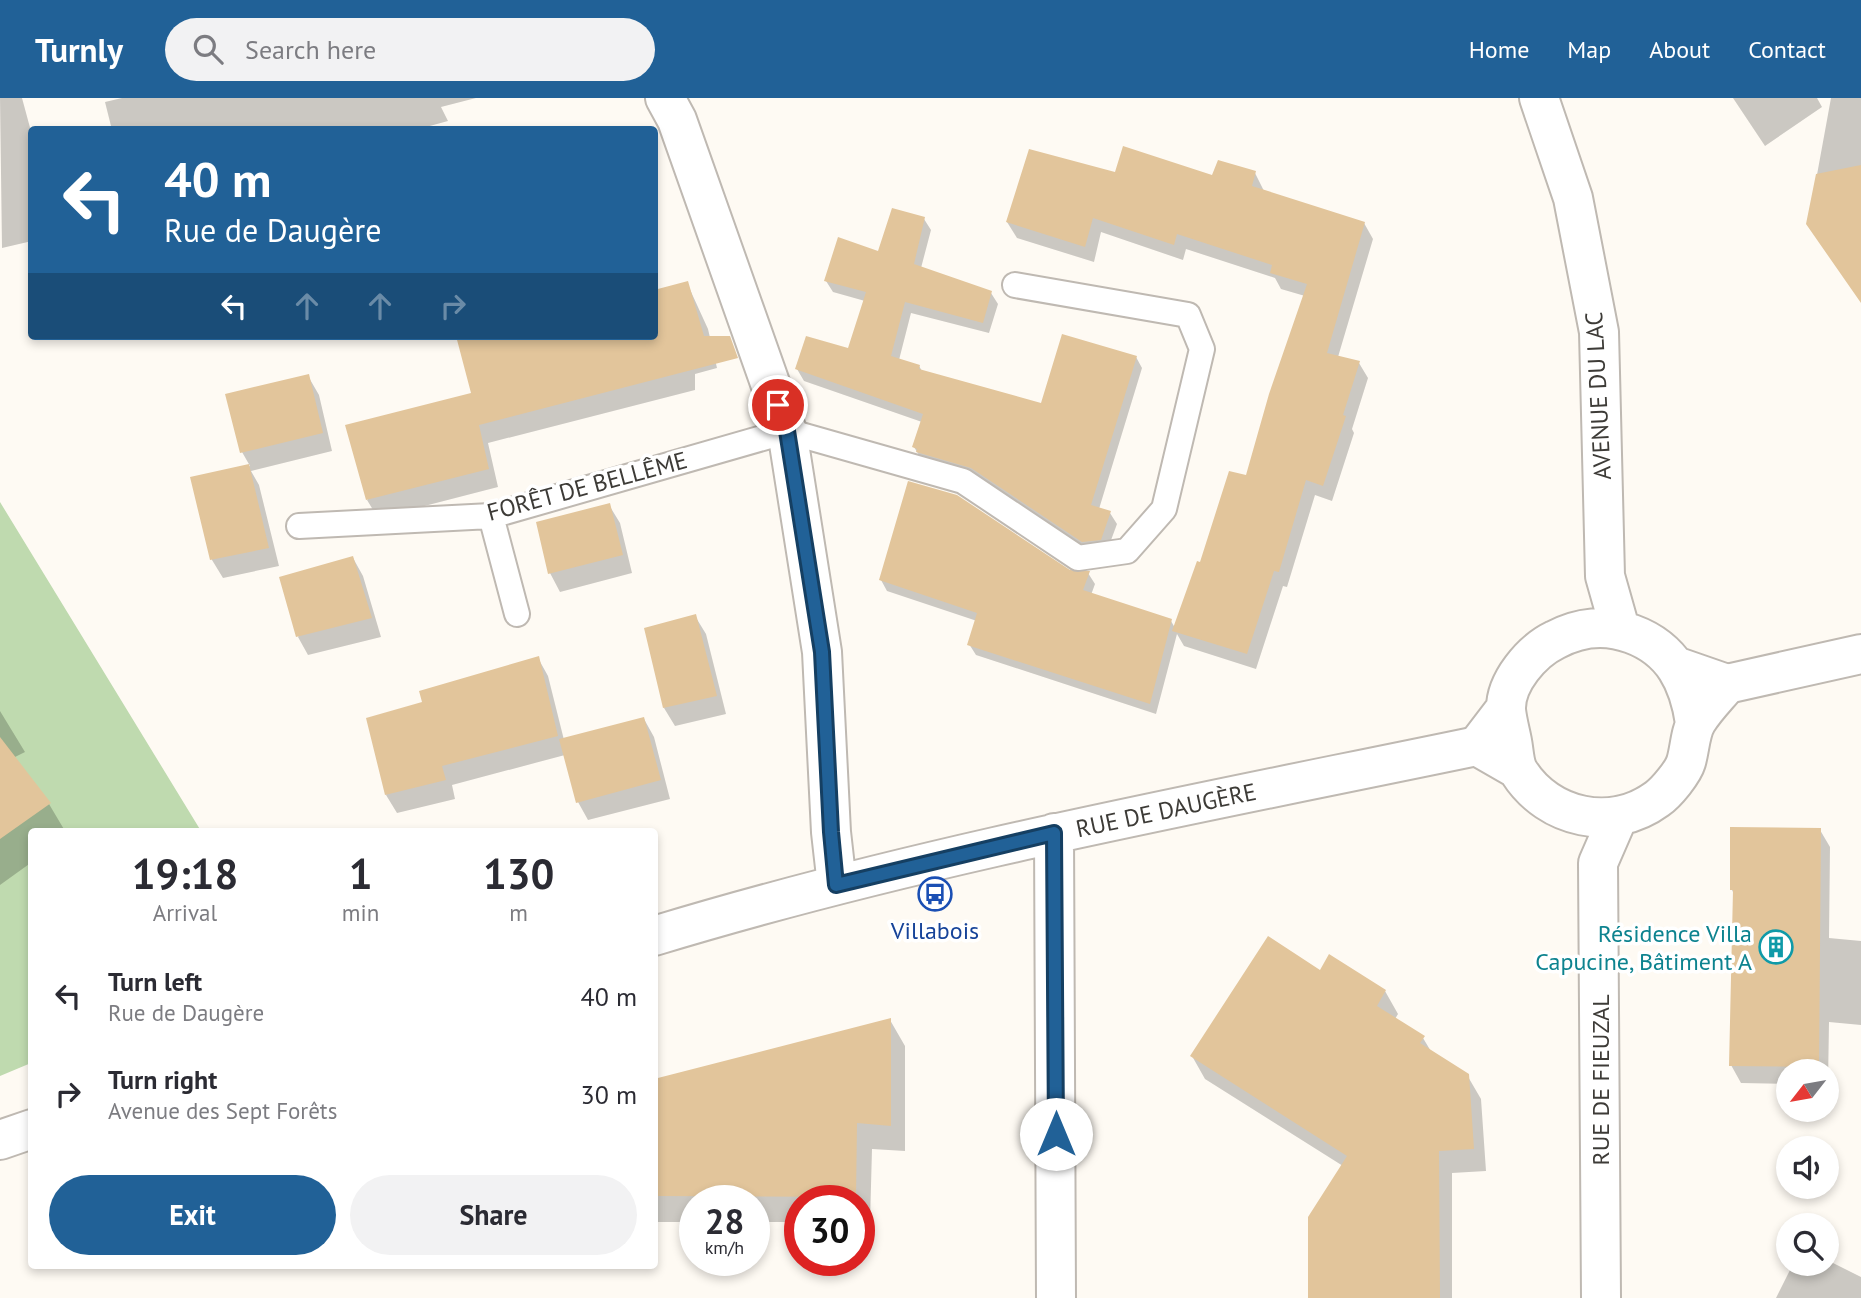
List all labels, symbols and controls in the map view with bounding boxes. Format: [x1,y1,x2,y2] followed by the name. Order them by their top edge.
[165,18,655,81] search box
[35,28,123,71] text: Turnly
[189,30,227,68] icon: search
[245,33,376,66] text: Search here
[1469,34,1529,65] text: Home
[1567,34,1611,65] text: Map
[1649,34,1710,65] text: About
[1748,34,1826,65] text: Contact
[164,147,271,211] text: 40 m
[49,154,140,245] icon: left
[164,209,381,251] text: Rue de Daugère
[215,287,253,325] icon: left
[288,287,326,325] icon: ahead
[361,287,399,325] icon: ahead
[434,287,472,325] icon: right
[1578,311,1618,481] street label: AVENUE DU LAC
[748,375,808,435] pin
[759,386,797,424] icon: arrive
[483,444,691,528] street label: FORÊT DE BELLÊME
[1073,776,1259,844] street label: RUE DE DAUGÈRE
[132,846,238,901] text: 19:18
[349,846,372,901] text: 1
[483,846,554,901] text: 130
[916,875,954,913] bus stop icon: Villabois
[153,898,217,927] text: Arrival
[342,898,379,927] text: min
[509,898,528,927] text: m
[890,915,979,946] place label: Villabois
[1535,918,1752,977] place label: Résidence Villa Capucine, Bâtiment A
[1757,928,1795,966] building icon: Résidence Villa Capucine, Bâtiment A
[108,965,202,998] text: Turn left
[49,977,87,1015] icon: left
[581,980,637,1013] text: 40 m
[1585,994,1616,1166] street label: RUE DE FIEUZAL
[108,998,264,1027] text: Rue de Daugère
[1776,1059,1839,1122] north arrow
[1776,1059,1839,1276] map controls
[108,1063,217,1096] text: Turn right
[49,1075,87,1113] icon: right
[581,1078,637,1111] text: 30 m
[108,1096,337,1125] text: Avenue des Sept Forêts
[1019,1097,1093,1171] position arrow
[1776,1136,1839,1199] button: sound
[49,1175,336,1255] button: Exit
[350,1175,637,1255] button: Share
[784,1185,875,1276] speed limit sign: 30
[705,1198,744,1244] text: 28
[1776,1213,1839,1276] button: search
[705,1236,744,1259] text: km/h

